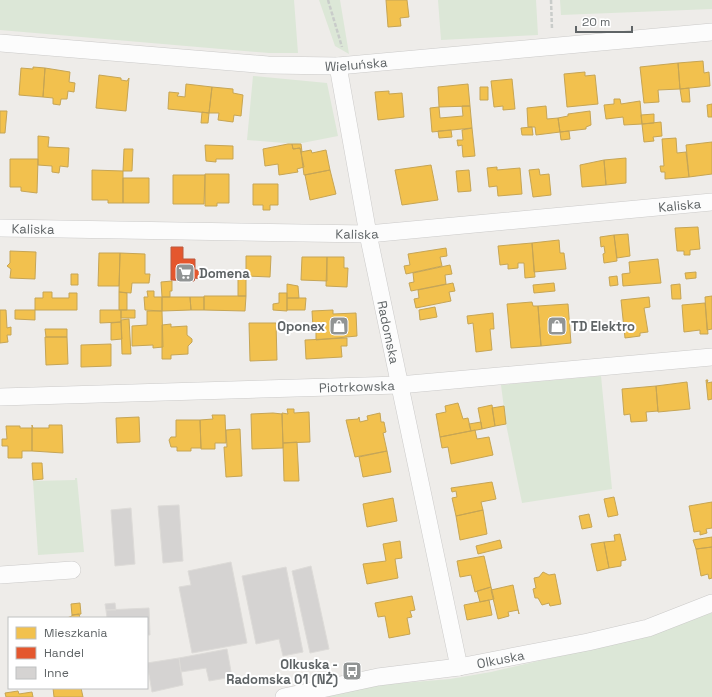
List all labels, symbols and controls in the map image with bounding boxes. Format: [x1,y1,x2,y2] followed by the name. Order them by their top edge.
[576,8,632,34] scale bar
[582,14,610,30] text: 20 m
[325,53,388,75] street label: Wieluńska
[657,195,702,215] street label: Kaliska
[11,220,55,237] street label: Kaliska
[335,225,380,243] street label: Kaliska
[174,262,196,284] supermarket icon: Domena
[199,265,250,282] place label: Domena
[374,299,404,366] street label: Radomska
[328,315,350,337] shop icon: Oponex
[546,315,568,337] shop icon: TD Elektro
[277,318,325,335] place label: Oponex
[571,318,635,335] place label: TD Elektro
[319,377,396,396] street label: Piotrkowska
[8,617,148,689] legend
[44,625,108,641] text: Mieszkania
[44,645,84,661] text: Handel
[475,646,526,672] street label: Olkuska
[226,656,338,688] place label: Olkuska - Radomska 01 (NŻ)
[341,660,363,682] bus stop icon: Olkuska - Radomska 01 (NŻ)
[44,665,69,681] text: Inne

